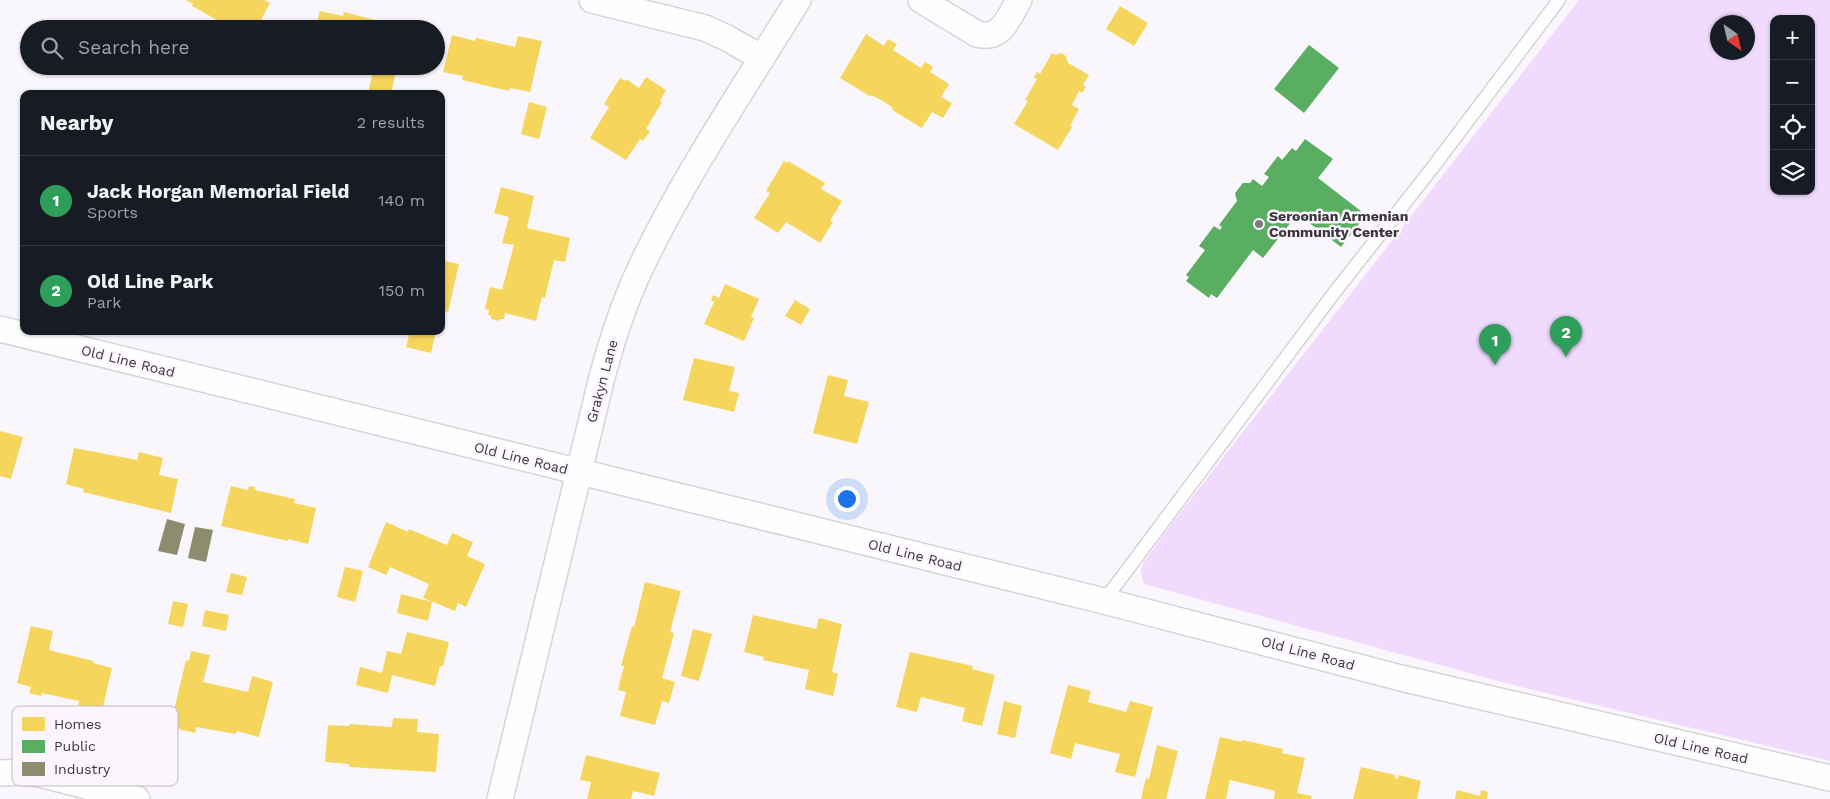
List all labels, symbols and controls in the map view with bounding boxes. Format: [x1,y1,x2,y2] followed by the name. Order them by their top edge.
[1710,15,1755,60] north arrow
[1770,15,1815,195] map controls
[1770,15,1815,60] button: +
[20,20,445,75] search box
[38,34,66,62] icon: search
[78,36,189,59] text: Search here
[1770,60,1815,105] button: −
[1770,105,1815,150] button: locate
[40,110,113,135] text: Nearby
[357,113,425,132] text: 2 results
[1770,150,1815,195] button: layers
[87,180,349,203] text: Jack Horgan Memorial Field
[53,191,59,210] text: 1
[378,191,425,210] text: 140 m
[87,203,138,222] text: Sports
[1269,208,1408,240] place label: Seroonian Armenian Community Center
[1253,218,1265,230] marker: Seroonian Armenian Community Center
[87,270,213,293] text: Old Line Park
[51,281,61,300] text: 2
[379,281,425,300] text: 150 m
[87,293,121,312] text: Park
[1550,316,1582,357] pin: 2
[1479,324,1511,365] pin: 1
[583,338,621,424] street label: Grakyn Lane
[79,342,177,380] street label: Old Line Road
[472,439,570,477] street label: Old Line Road
[834,486,860,512] your location
[866,536,964,574] street label: Old Line Road
[1260,633,1356,673] street label: Old Line Road
[12,706,178,786] legend
[54,716,101,732] text: Homes
[1652,729,1750,767] street label: Old Line Road
[54,738,96,754] text: Public
[54,761,111,777] text: Industry

